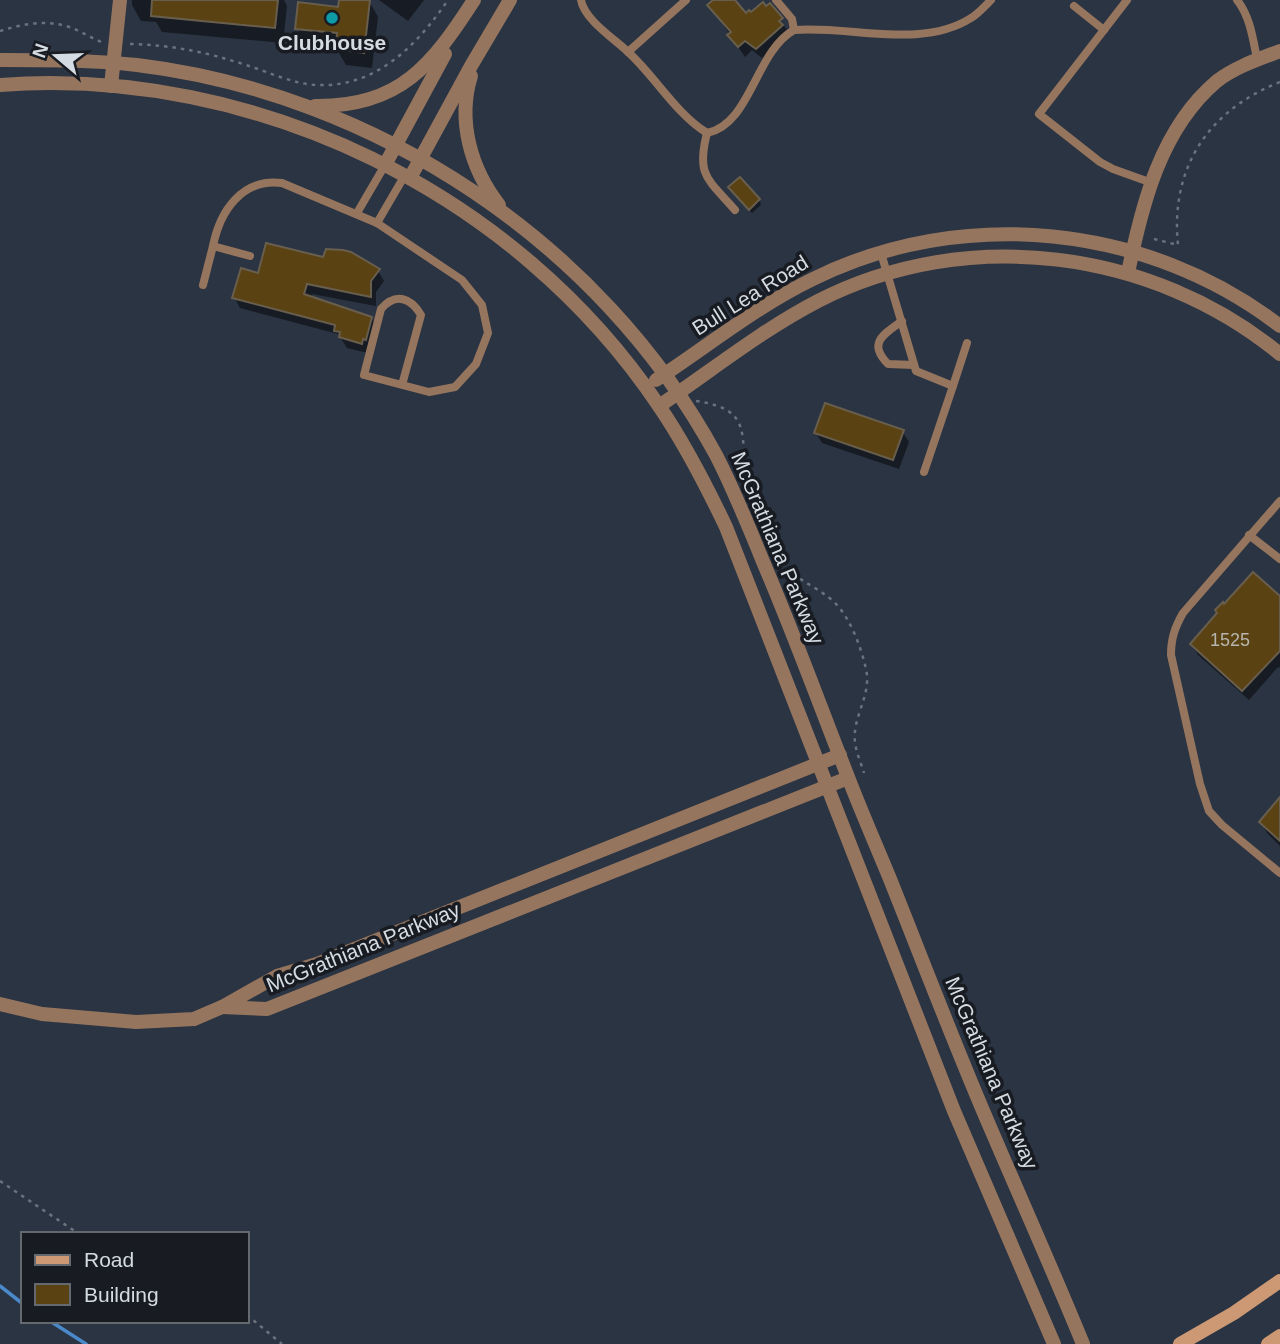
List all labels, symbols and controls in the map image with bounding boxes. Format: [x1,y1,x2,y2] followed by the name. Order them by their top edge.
[324,10,340,26] marker: Clubhouse
[21,21,91,91] north arrow
[278,31,386,54] place label: Clubhouse
[28,41,53,61] text: N
[688,250,812,340] street label: Bull Lea Road
[727,448,829,648] street label: McGrathiana Parkway
[1210,630,1250,650] house number: 1525
[263,897,464,996] street label: McGrathiana Parkway
[941,973,1043,1173] street label: McGrathiana Parkway
[21,1232,248,1323] legend
[84,1248,134,1271] text: Road
[84,1283,159,1306] text: Building

